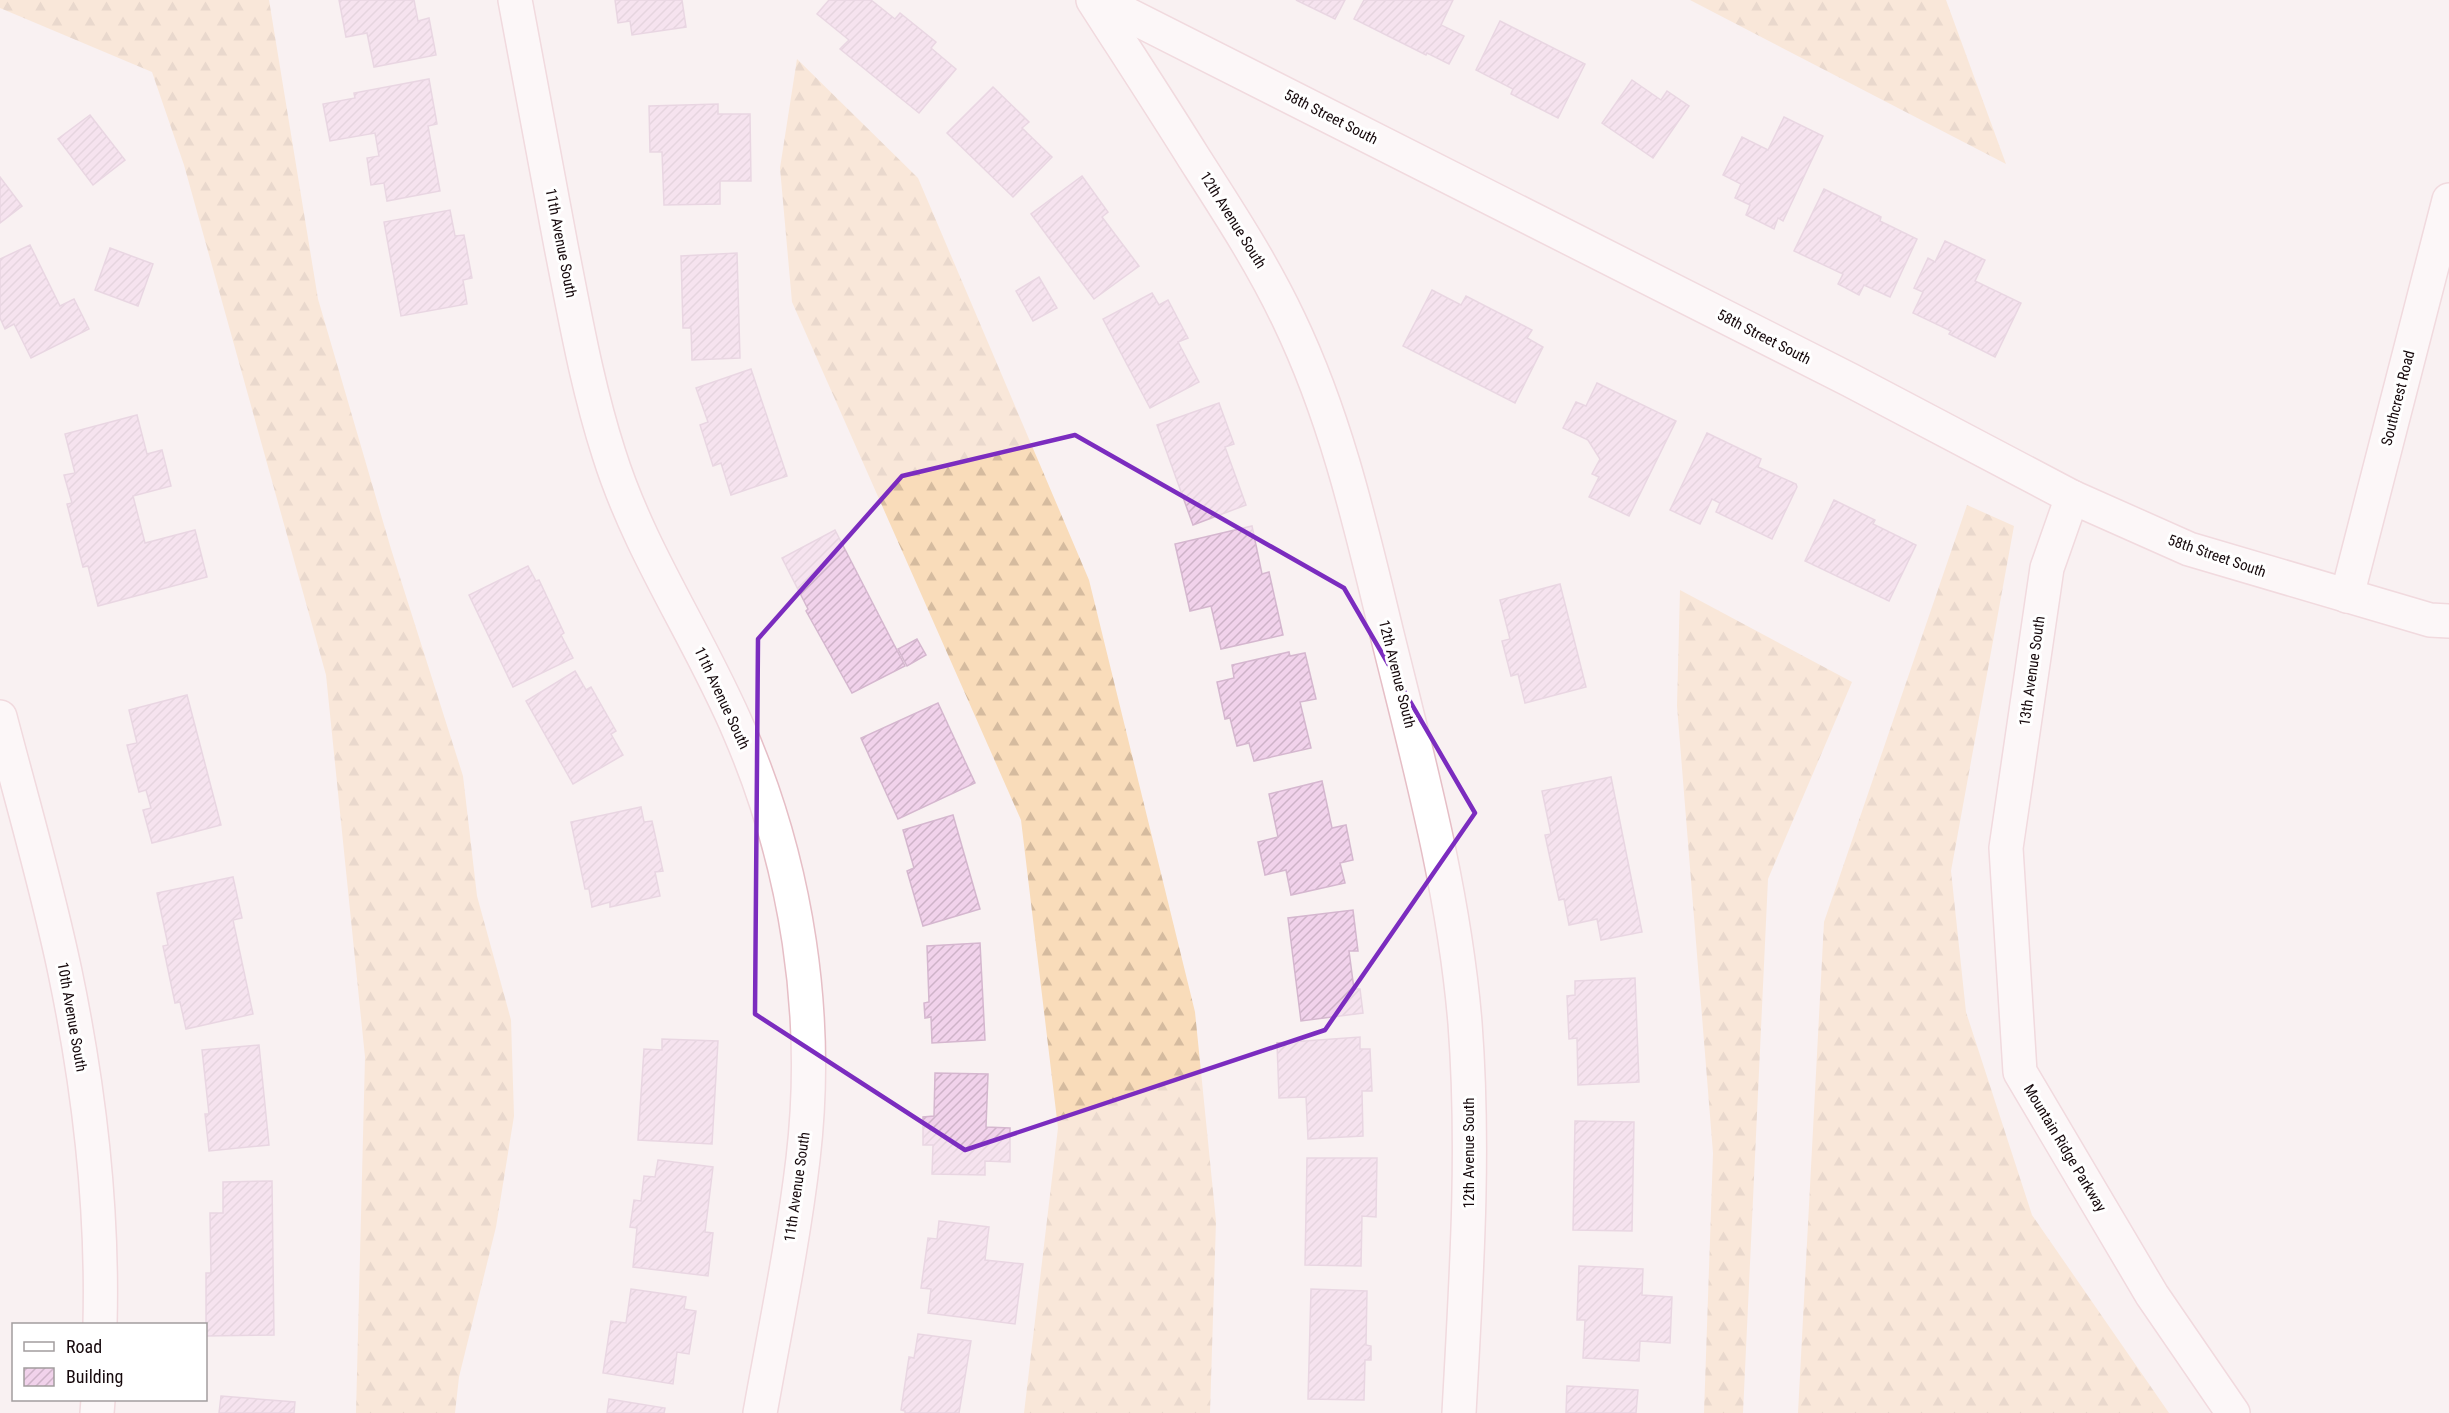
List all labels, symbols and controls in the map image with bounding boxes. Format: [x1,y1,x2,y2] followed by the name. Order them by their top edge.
[1281,86,1381,148] street label: 58th Street South
[1196,168,1270,272] street label: 12th Avenue South
[542,187,580,299] street label: 11th Avenue South
[1714,306,1814,368] street label: 58th Street South
[2377,349,2419,447] street label: Southcrest Road
[2165,531,2269,581] street label: 58th Street South
[2015,615,2049,727] street label: 13th Avenue South
[1375,618,1419,730] street label: 12th Avenue South
[690,644,754,752] street label: 11th Avenue South
[54,961,90,1073] street label: 10th Avenue South
[2020,1081,2110,1215] street label: Mountain Ridge Parkway
[1460,1098,1478,1208] street label: 12th Avenue South
[780,1131,814,1243] street label: 11th Avenue South
[12,1323,207,1401] legend
[66,1336,102,1357] text: Road
[66,1366,123,1387] text: Building

